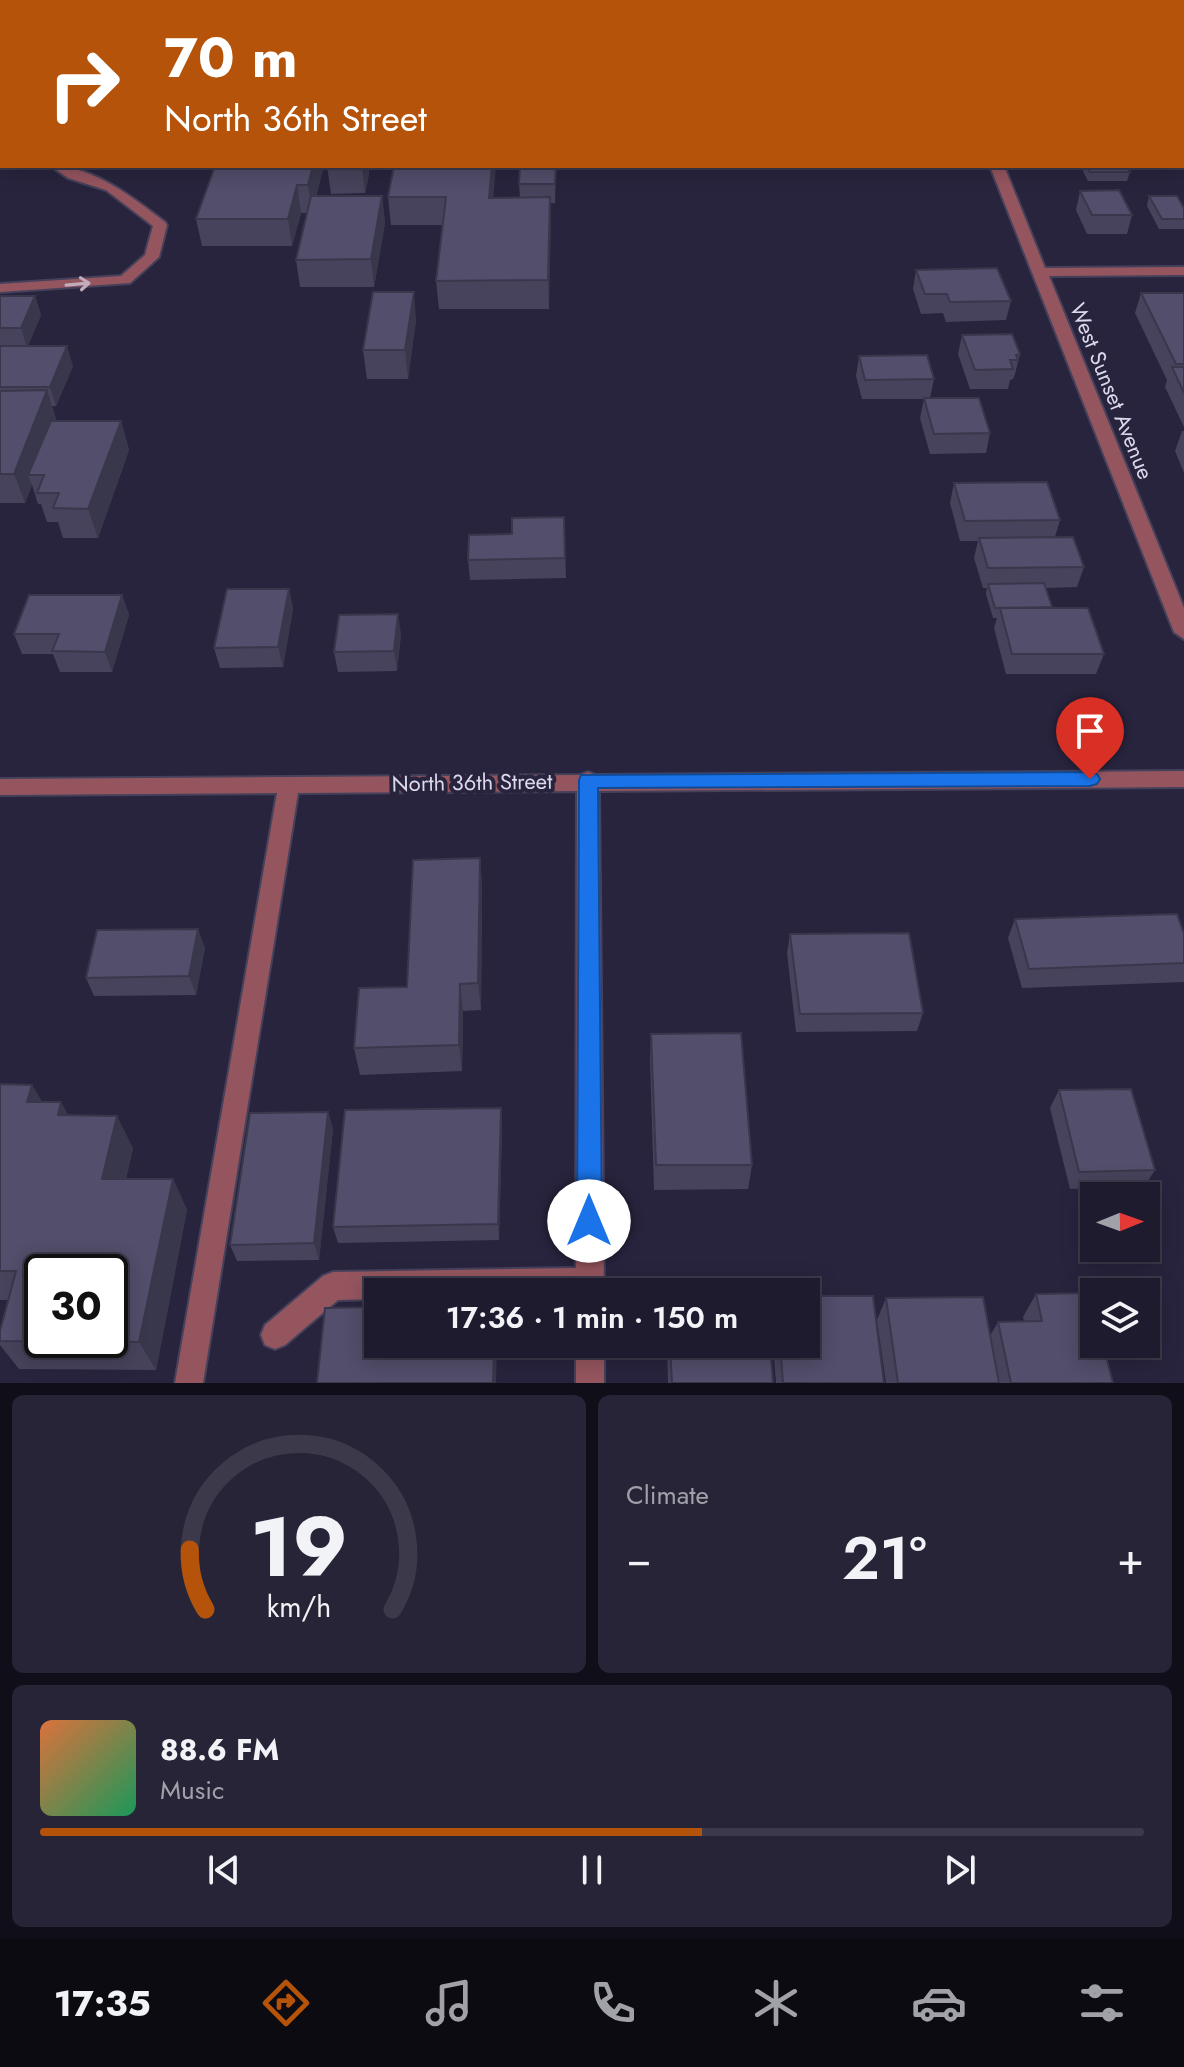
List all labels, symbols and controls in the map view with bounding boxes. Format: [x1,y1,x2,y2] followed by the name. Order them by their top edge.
[164,17,298,98] text: 70 m
[32,32,136,136] icon: right
[164,92,427,144] text: North 36th Street
[64,276,91,291] one-way arrow
[1062,298,1162,484] street label: West Sunset Avenue
[1056,697,1124,779] pin
[1068,709,1112,753] icon: arrive
[391,765,553,799] street label: North 36th Street
[547,1179,631,1263] position arrow
[1080,1182,1160,1262] north arrow
[1080,1182,1160,1358] map controls
[24,1254,128,1358] speed limit sign: 30
[1080,1278,1160,1358] button: layers
[446,1296,738,1339] text: 17:36 · 1 min · 150 m
[626,1476,709,1514] text: Climate
[250,1487,348,1607] text: 19
[842,1515,927,1602] text: 21°
[626,1527,652,1591] text: −
[1117,1527,1144,1591] text: +
[267,1586,331,1628] text: km/h
[160,1728,279,1771] text: 88.6 FM
[160,1771,224,1809] text: Music
[202,1848,246,1892] icon: previous
[570,1848,614,1892] icon: pause
[938,1848,982,1892] icon: next
[258,1975,314,2031] icon: directions
[421,1975,477,2031] icon: music
[585,1975,641,2031] icon: phone
[748,1975,804,2031] icon: climate
[911,1975,967,2031] icon: car
[1074,1975,1130,2031] icon: filters
[54,1977,151,2029] text: 17:35

